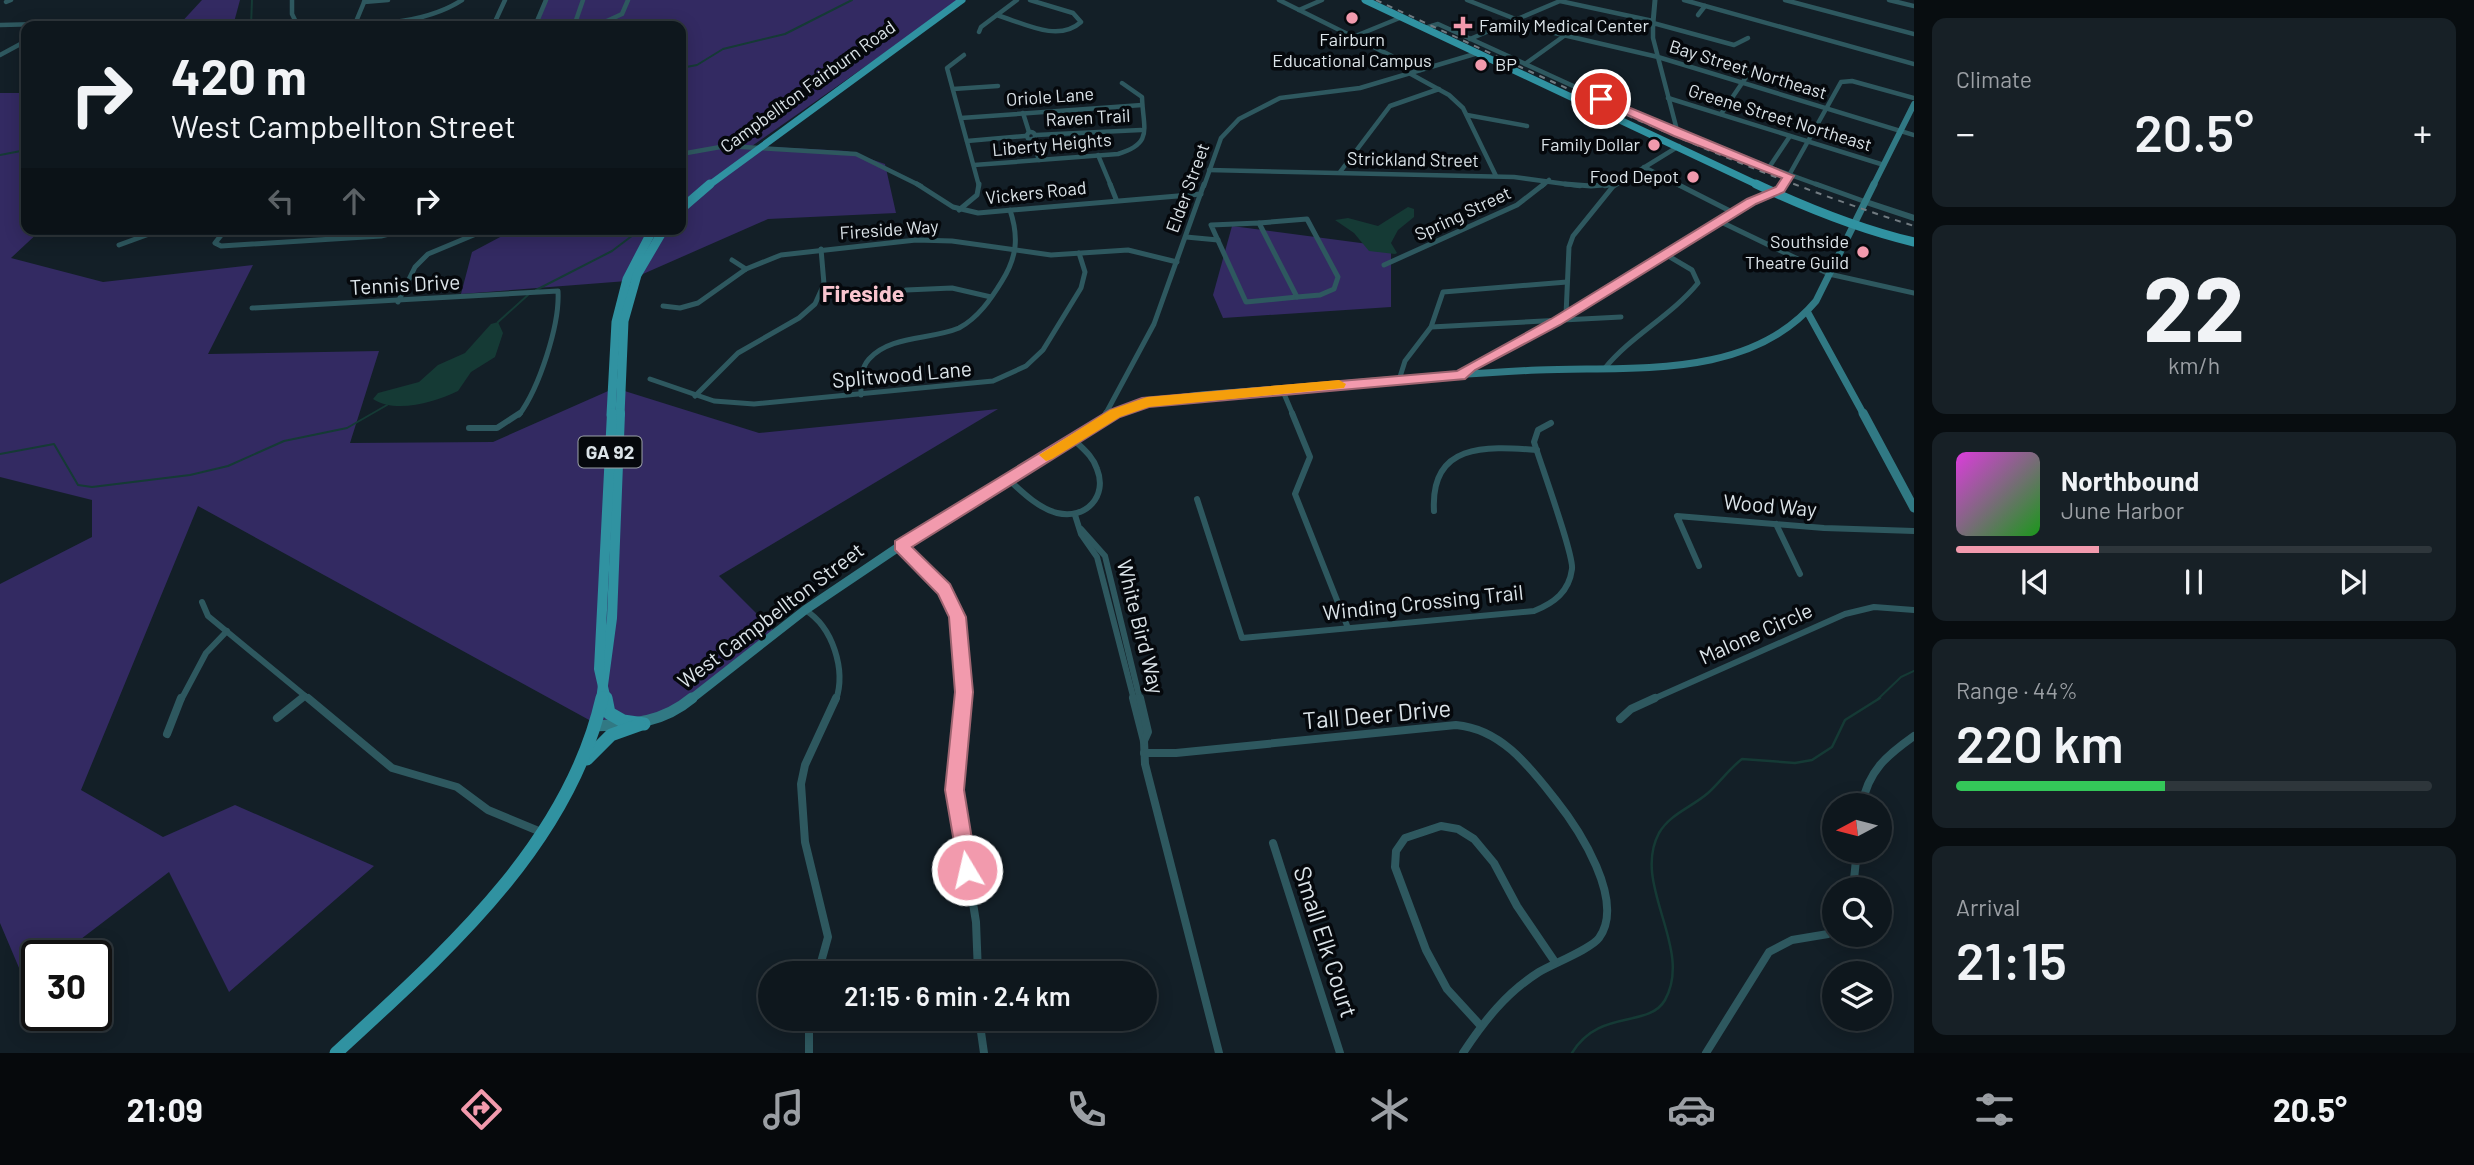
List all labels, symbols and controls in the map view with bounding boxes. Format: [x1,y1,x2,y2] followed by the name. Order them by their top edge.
[1344,10,1360,26] marker: Fairburn Educational Campus
[1479,14,1650,36] place label: Family Medical Center
[716,15,899,157] street label: Campbellton Fairburn Road
[1453,16,1473,36] marker: Family Medical Center
[1272,28,1432,71] place label: Fairburn Educational Campus
[1667,35,1830,103] street label: Bay Street Northeast
[171,46,307,105] text: 420 m
[56,49,147,140] icon: right
[1495,53,1517,75] place label: BP
[1473,57,1489,73] marker: BP
[1956,65,2032,93] text: Climate
[1571,69,1631,129] pin
[1686,79,1875,155] street label: Greene Street Northeast
[1582,80,1620,118] icon: arrive
[1005,82,1095,110] street label: Oriole Lane
[2134,100,2254,162] text: 20.5°
[1045,104,1131,130] street label: Raven Trail
[171,106,516,144] text: West Campbellton Street
[1956,109,1975,155] text: −
[2413,109,2432,155] text: +
[991,128,1113,160] street label: Liberty Heights
[1541,133,1640,155] place label: Family Dollar
[1646,137,1662,153] marker: Family Dollar
[1161,140,1213,235] street label: Elder Street
[1347,147,1479,171] street label: Strickland Street
[1590,165,1679,187] place label: Food Depot
[1685,169,1701,185] marker: Food Depot
[984,176,1087,208] street label: Vickers Road
[1411,181,1514,245] street label: Spring Street
[262,182,300,220] icon: left
[335,182,373,220] icon: ahead
[408,182,446,220] icon: right
[839,215,939,243] street label: Fireside Way
[1745,230,1849,273] place label: Southside Theatre Guild
[1855,244,1871,260] marker: Southside Theatre Guild
[2143,251,2245,360] text: 22
[349,268,461,299] street label: Tennis Drive
[822,279,904,307] district label: Fireside
[2168,351,2220,379] text: km/h
[831,355,973,392] street label: Splitwood Lane
[578,436,642,467] road number: GA 92
[2061,465,2199,496] text: Northbound
[1722,488,1818,521] street label: Wood Way
[2061,496,2184,524] text: June Harbor
[672,537,868,693] street label: West Campbellton Street
[1113,557,1170,697] street label: White Bird Way
[2016,563,2054,601] icon: previous
[2175,563,2213,601] icon: pause
[2334,563,2372,601] icon: next
[1321,579,1524,624] street label: Winding Crossing Trail
[1695,597,1816,669] street label: Malone Circle
[1956,676,2078,704] text: Range · 44%
[1301,693,1452,734] street label: Tall Deer Drive
[1956,711,2124,773] text: 220 km
[1822,793,1892,863] north arrow
[1822,793,1892,1031] map controls
[930,833,1004,907] position arrow
[1288,862,1364,1021] street label: Small Elk Court
[1822,877,1892,947] button: search
[1956,893,2020,921] text: Arrival
[1956,928,2067,990] text: 21:15
[21,940,112,1031] speed limit sign: 30
[1822,961,1892,1031] button: layers
[844,980,1071,1011] text: 21:15 · 6 min · 2.4 km
[457,1085,506,1134] icon: directions
[759,1085,808,1134] icon: music
[1062,1085,1111,1134] icon: phone
[1365,1085,1414,1134] icon: climate
[1667,1085,1716,1134] icon: car
[1970,1085,2019,1134] icon: filters
[127,1090,203,1128] text: 21:09
[2273,1090,2347,1128] text: 20.5°

